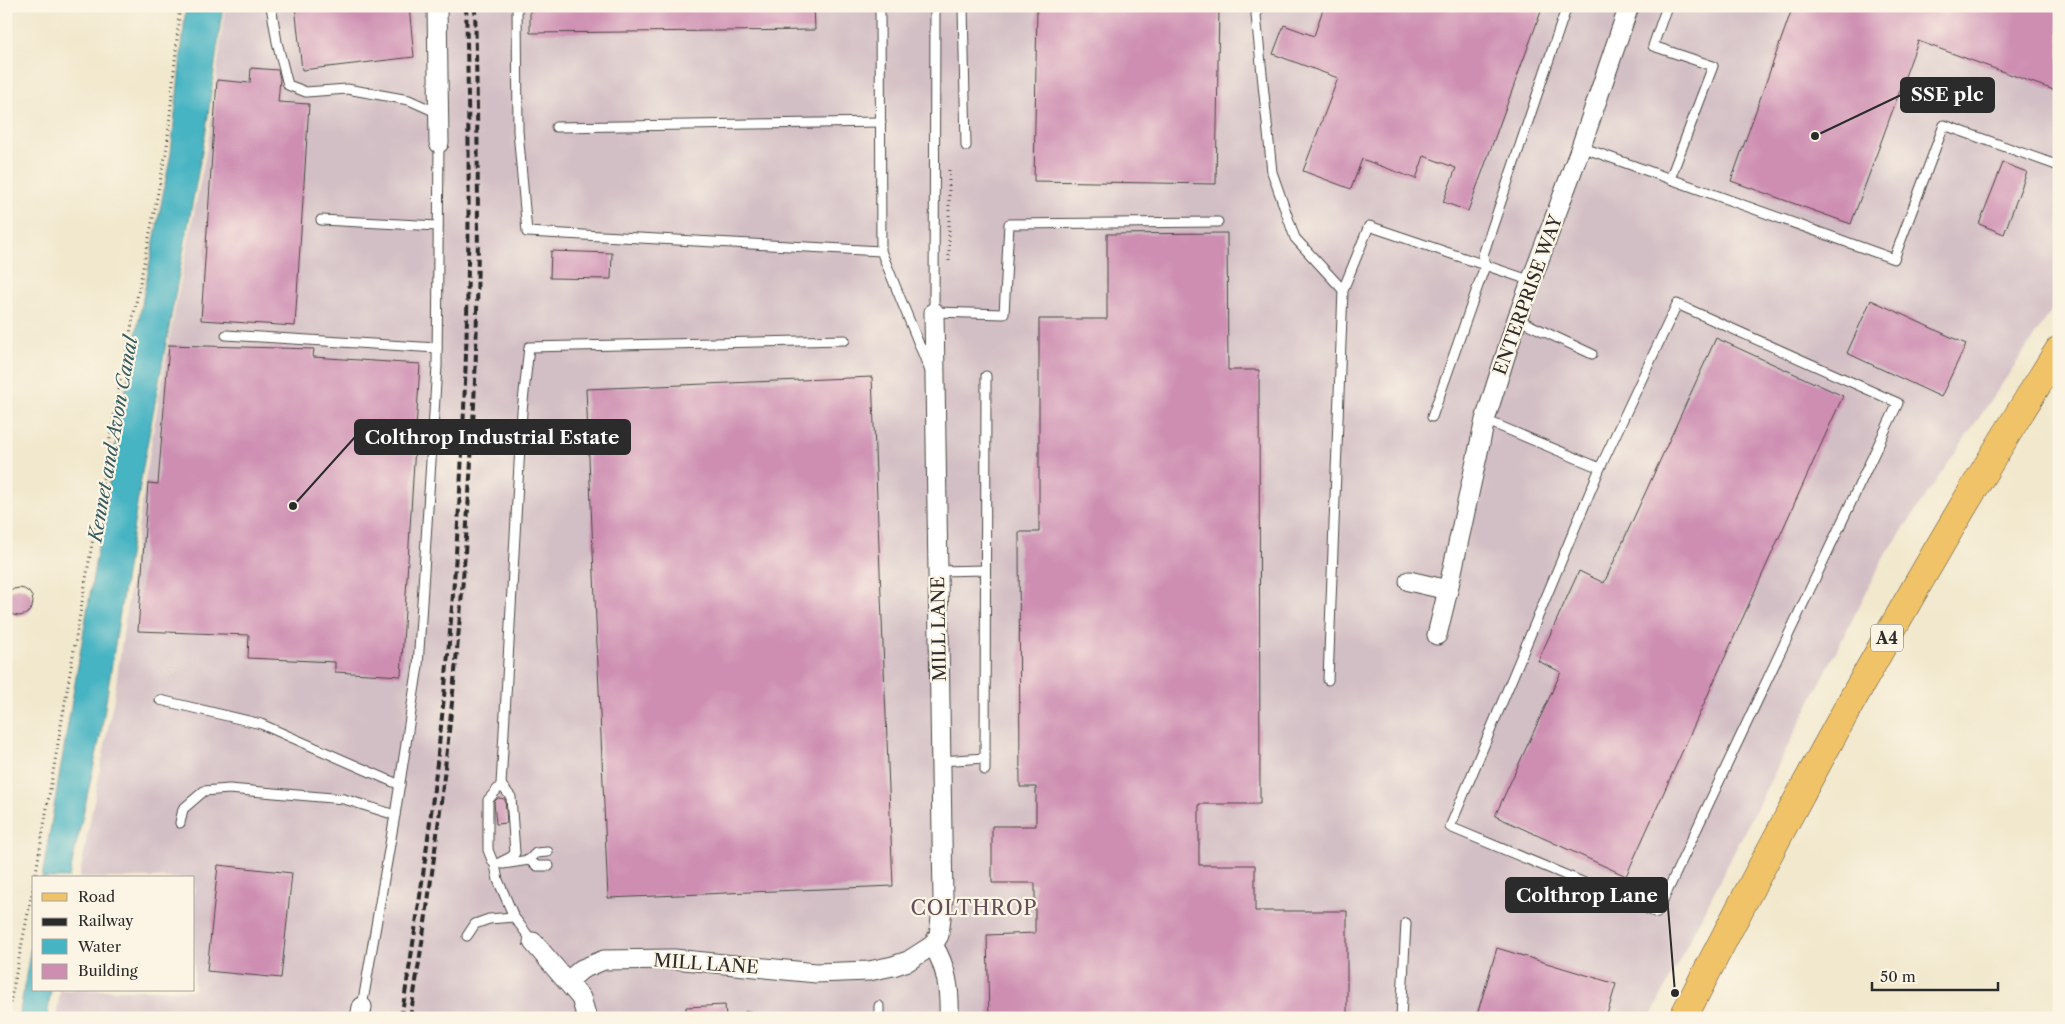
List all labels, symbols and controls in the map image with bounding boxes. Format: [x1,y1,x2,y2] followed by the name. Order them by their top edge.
[1901,78,1994,112] callout: SSE plc
[1911,83,1983,106] text: SSE plc
[1489,211,1568,378] street label: ENTERPRISE WAY
[83,333,143,546] water label: Kennet and Avon Canal
[355,420,630,454] callout: Colthrop Industrial Estate
[365,426,619,449] text: Colthrop Industrial Estate
[927,576,951,682] street label: MILL LANE
[1871,624,1903,651] road number: A4
[32,876,195,992] legend
[1506,878,1667,912] callout: Colthrop Lane
[1516,884,1658,907] text: Colthrop Lane
[78,887,115,906] text: Road
[910,896,1038,920] district label: COLTHROP
[78,911,134,930] text: Railway
[77,937,122,956] text: Water
[653,949,759,979] street label: MILL LANE
[1872,959,1999,991] scale bar
[78,961,138,980] text: Building
[1880,967,1916,986] text: 50 m

